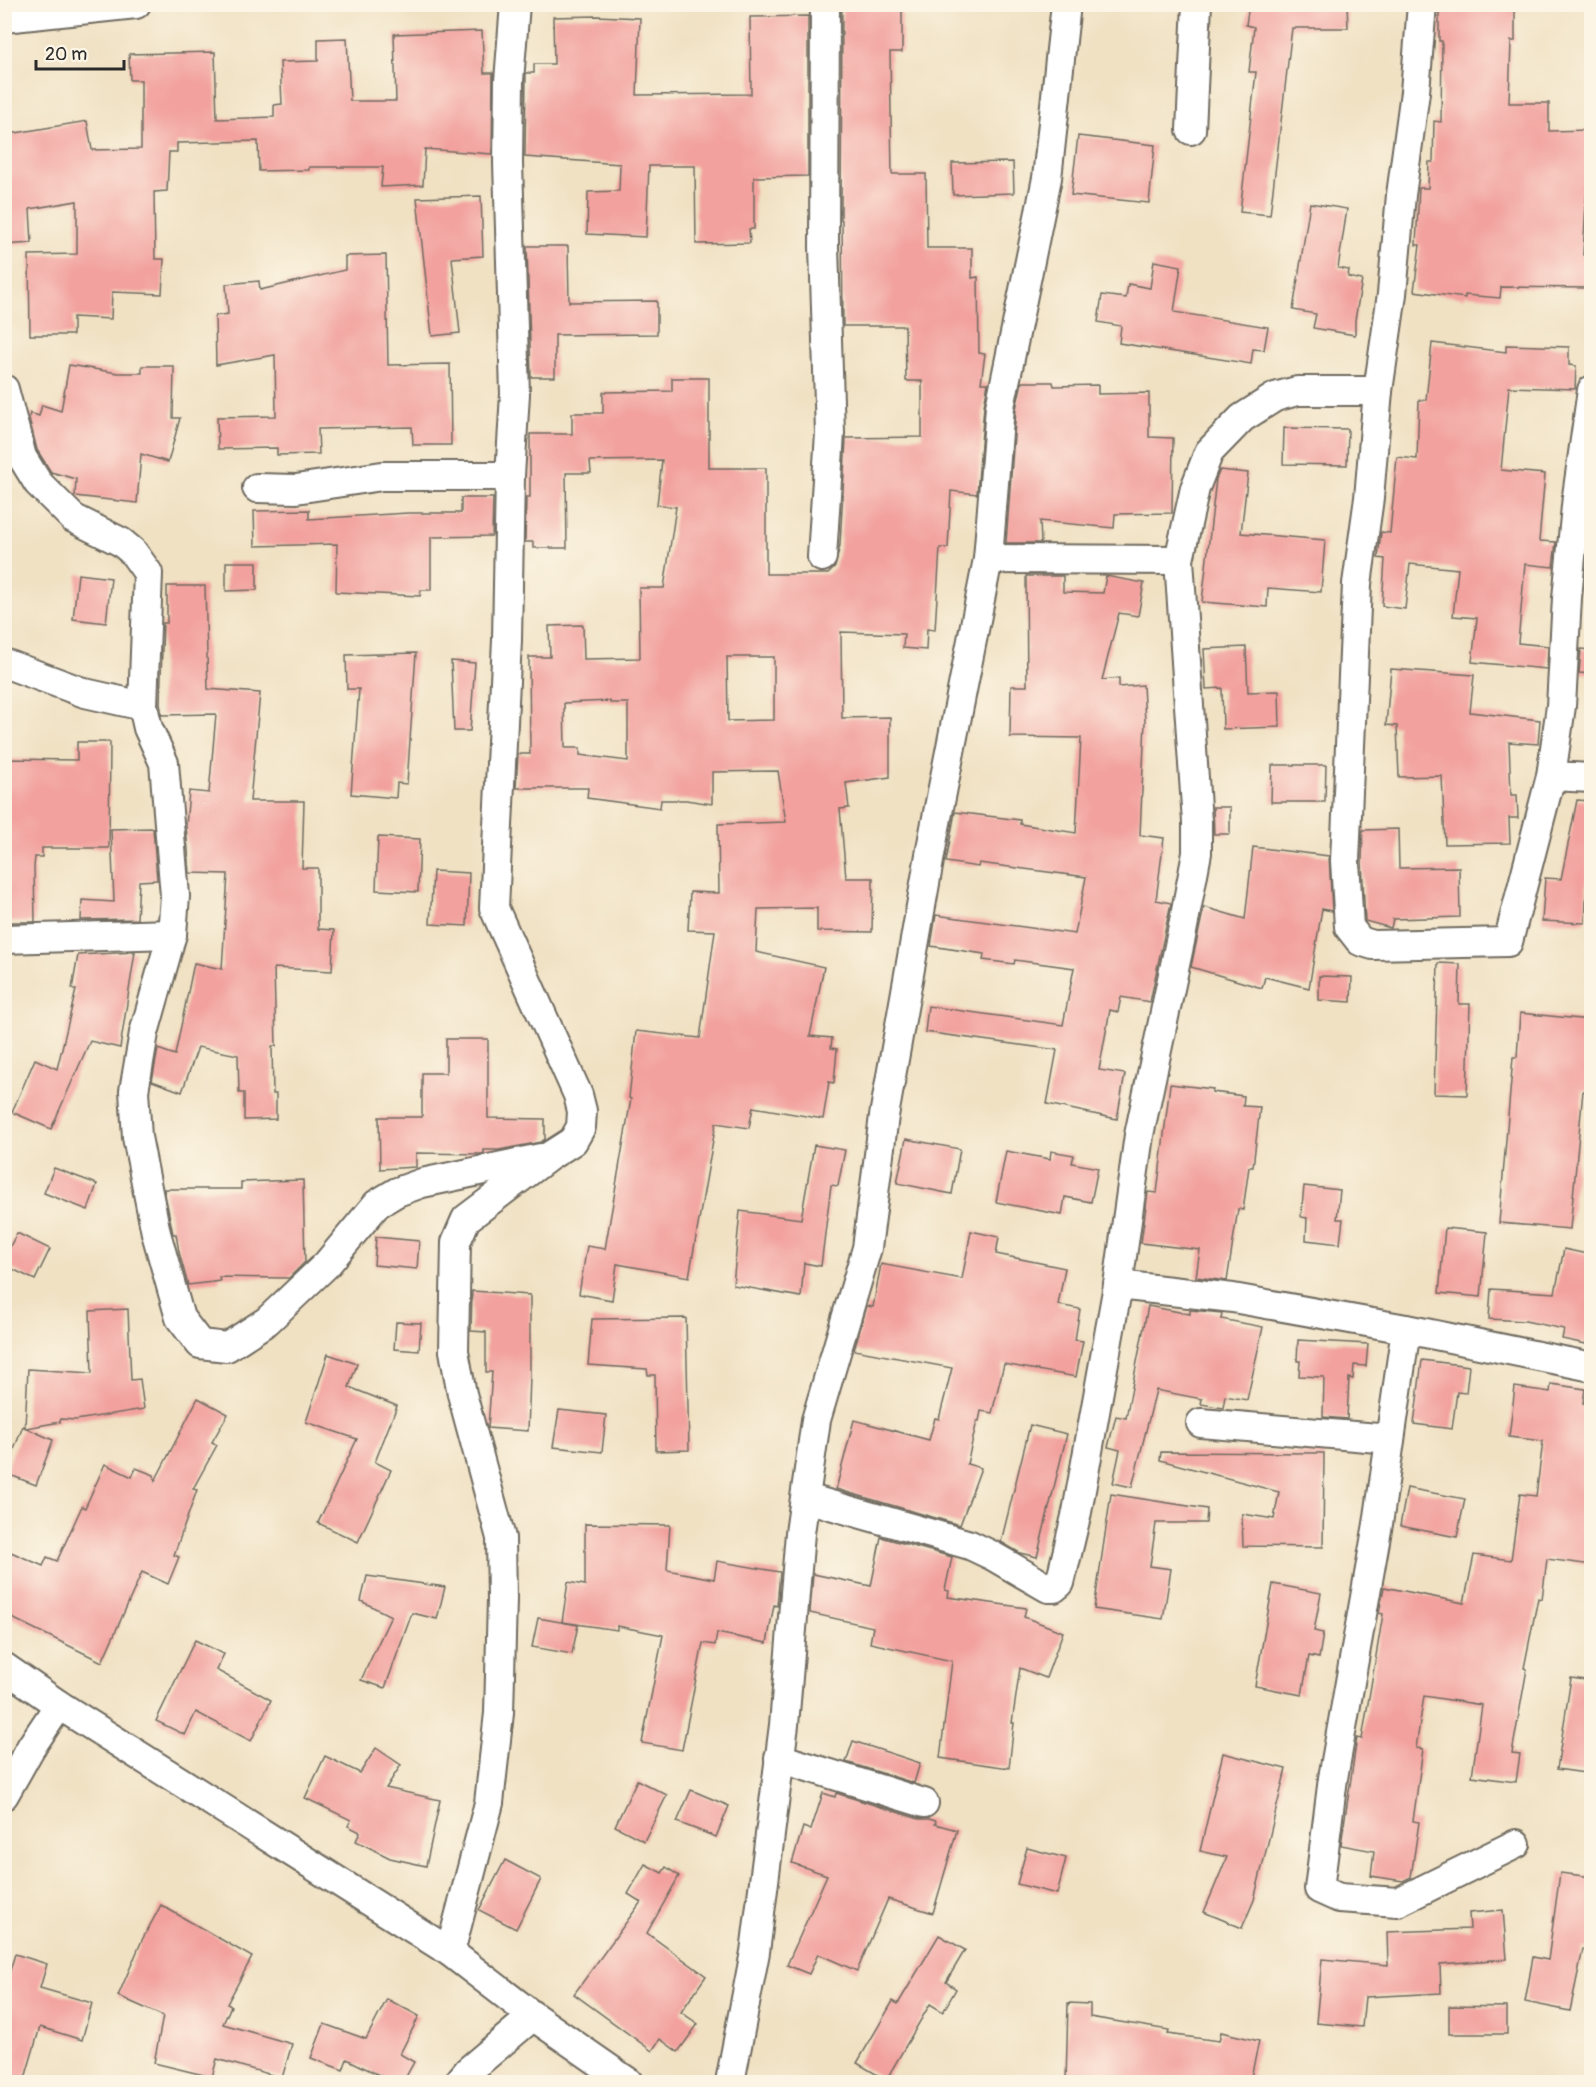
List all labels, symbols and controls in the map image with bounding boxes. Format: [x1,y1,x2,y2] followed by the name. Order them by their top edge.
[36,33,124,71] scale bar
[45,43,87,66] text: 20 m

